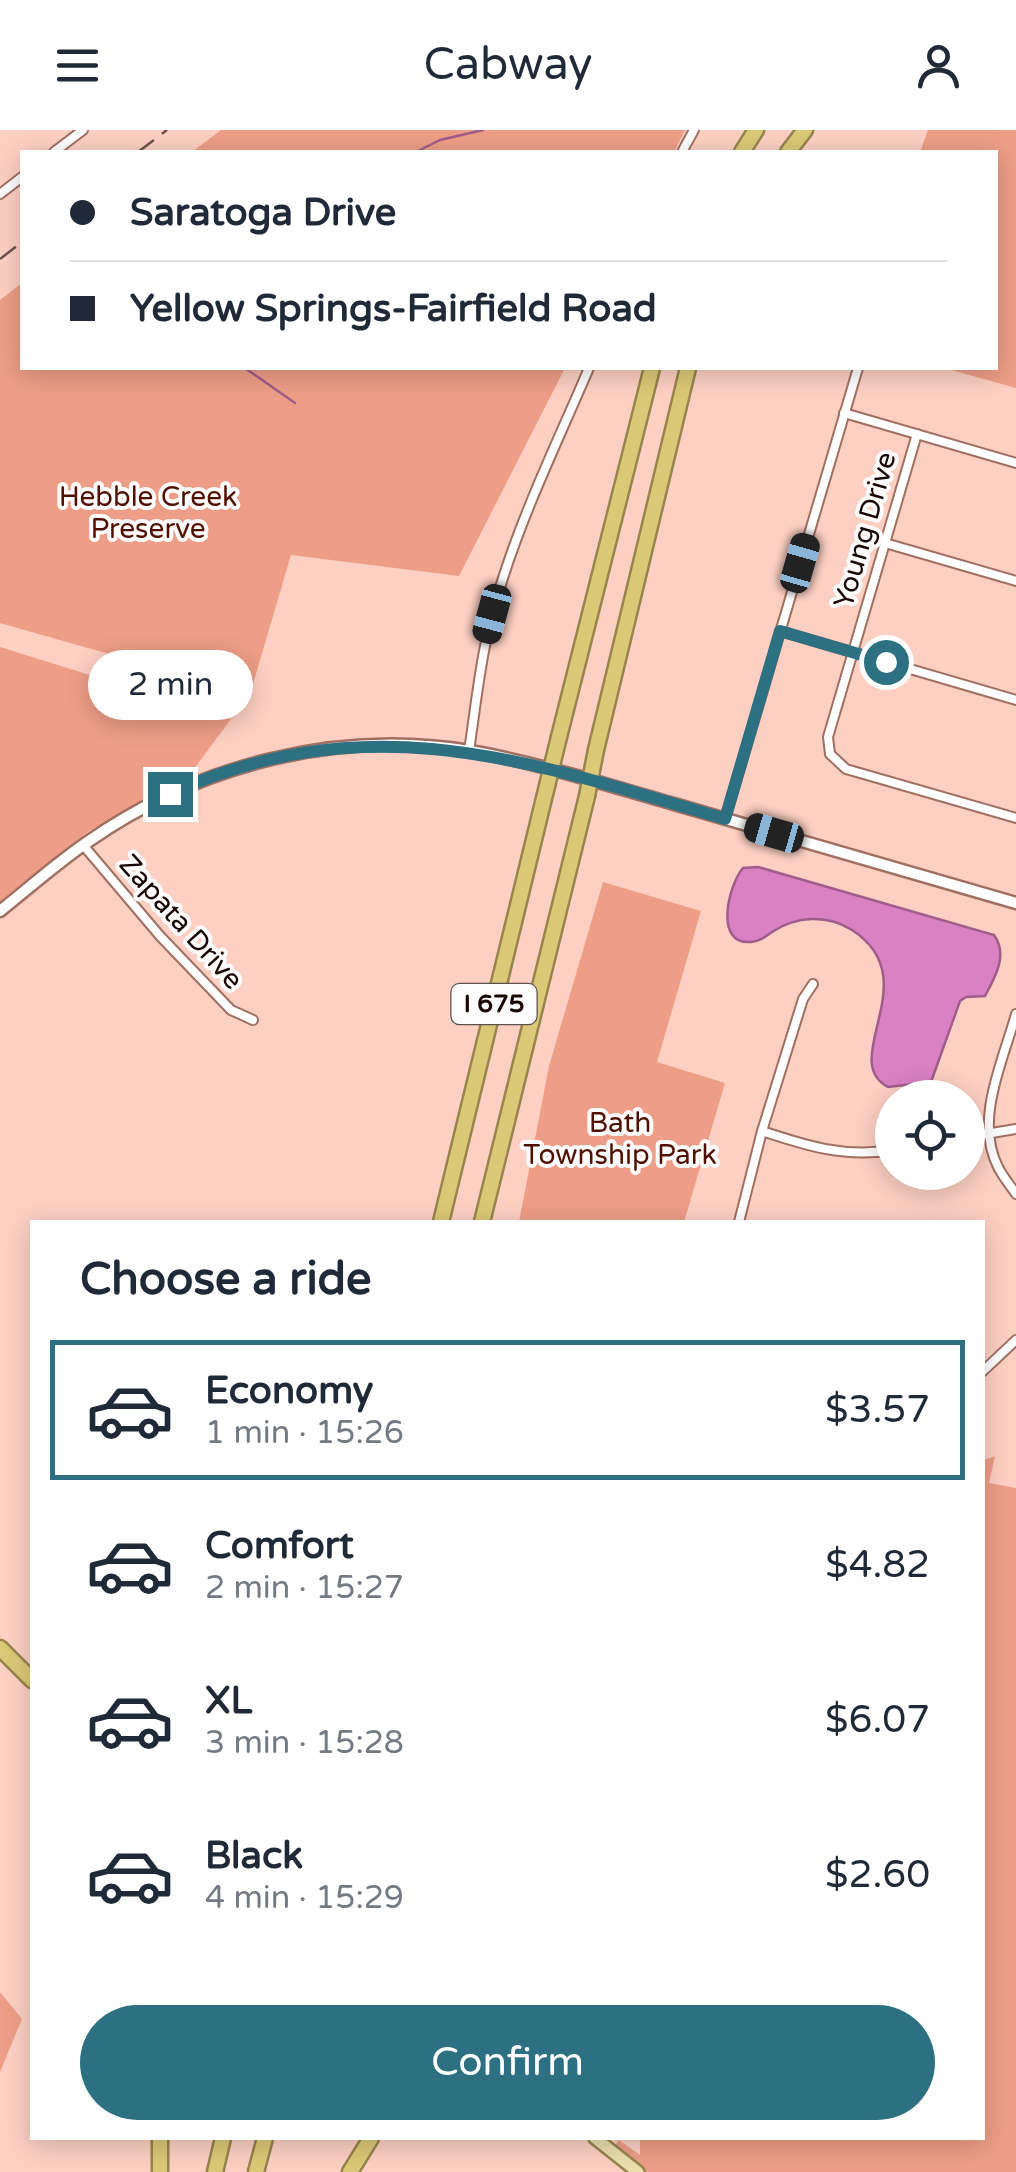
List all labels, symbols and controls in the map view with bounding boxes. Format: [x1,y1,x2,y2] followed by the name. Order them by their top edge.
[50,38,105,93] icon: menu
[423,38,593,92] text: Cabway
[911,38,966,93] icon: person
[130,190,396,236] text: Saratoga Drive
[130,286,657,332] text: Yellow Springs-Fairfield Road
[826,448,904,612] street label: Young Drive
[59,480,237,546] park label: Hebble Creek Preserve
[777,530,823,596] car
[470,581,514,647] car
[864,640,909,685] route start
[88,649,252,719] callout: 2 min
[128,666,213,704] text: 2 min
[148,772,193,817] route end
[741,810,807,856] car
[112,848,250,996] street label: Zapata Drive
[452,984,536,1024] road number: I 675
[875,1080,985,1190] map controls
[875,1080,985,1190] button: locate
[523,1106,717,1172] park label: Bath Township Park
[80,1253,371,1307] text: Choose a ride
[85,1365,175,1455] icon: car
[205,1368,373,1414] text: Economy
[825,1387,930,1433] text: $3.57
[205,1414,404,1452] text: 1 min · 15:26
[85,1520,175,1610] icon: car
[205,1523,354,1569] text: Comfort
[825,1542,930,1588] text: $4.82
[205,1569,404,1607] text: 2 min · 15:27
[85,1675,175,1765] icon: car
[205,1678,252,1724] text: XL
[825,1697,930,1743] text: $6.07
[205,1724,404,1762] text: 3 min · 15:28
[85,1830,175,1920] icon: car
[205,1833,303,1879] text: Black
[825,1852,930,1898] text: $2.60
[205,1879,404,1917] text: 4 min · 15:29
[80,2005,935,2120] button: Confirm

